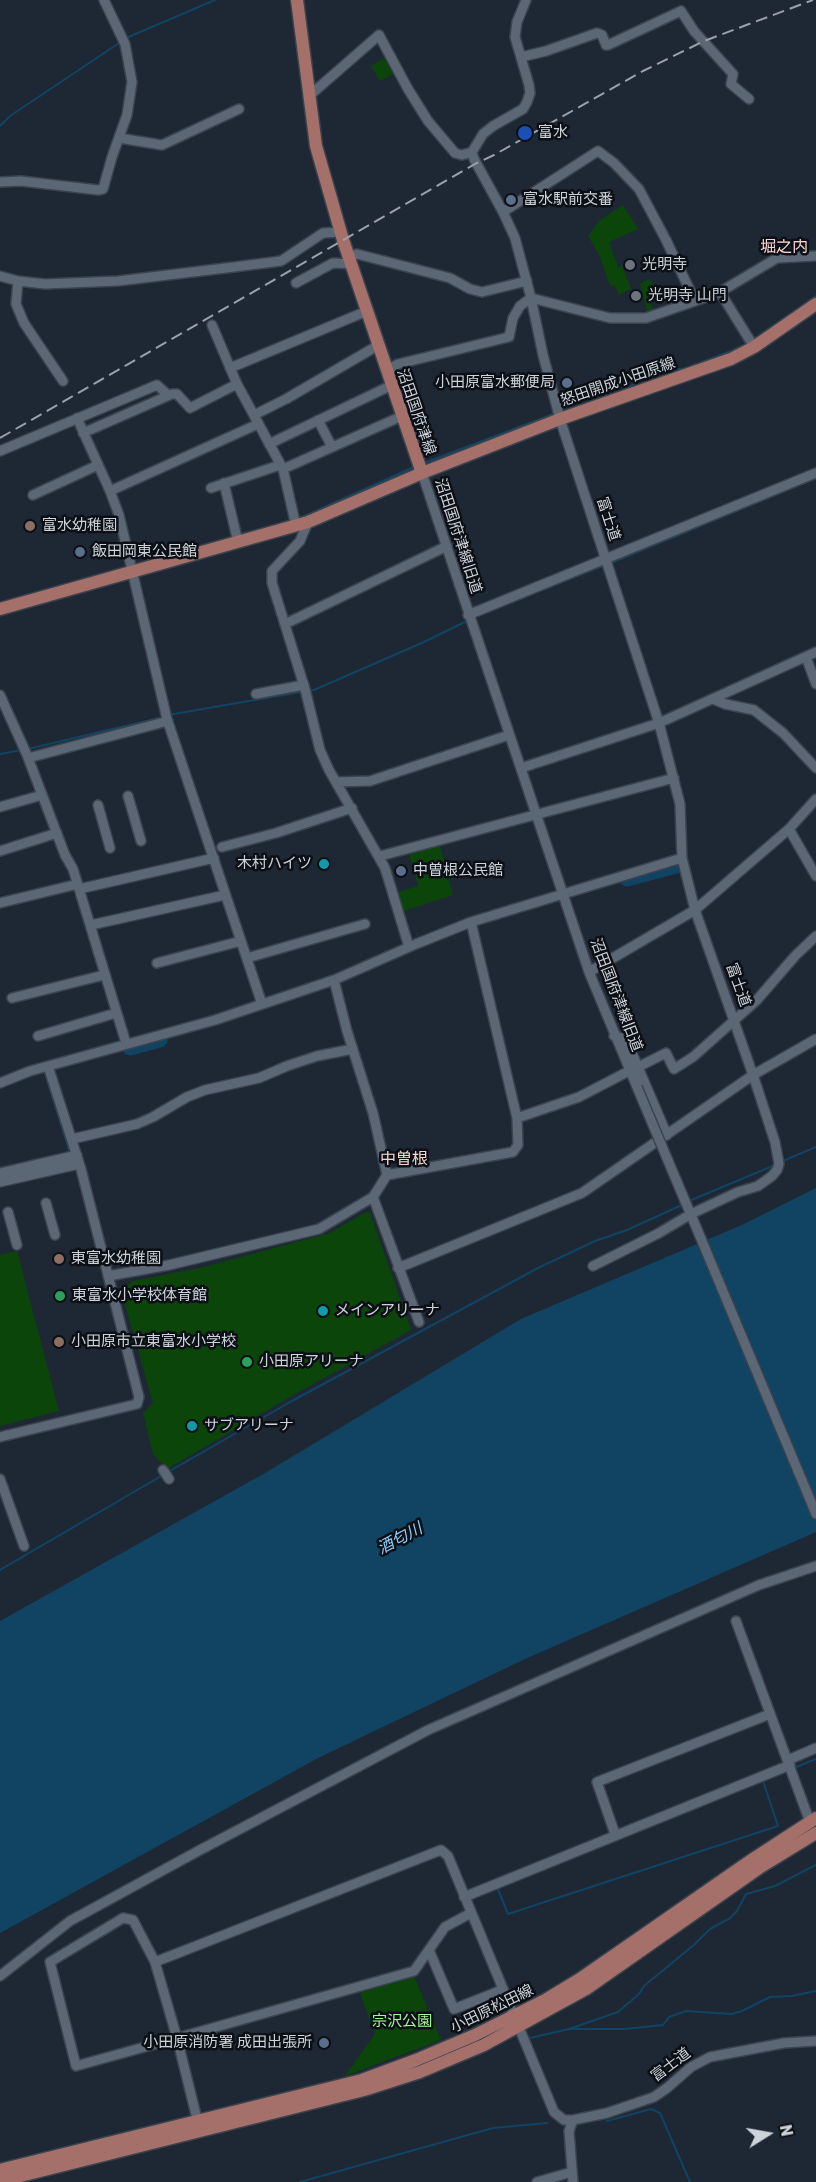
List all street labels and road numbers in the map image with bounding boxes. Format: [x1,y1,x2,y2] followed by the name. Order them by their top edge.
[558,354,678,410] street label: 怒田開成小田原線
[393,367,439,457] street label: 沼田国府津線
[431,476,485,596] street label: 沼田国府津線旧道
[592,495,624,543] street label: 富士道
[586,936,646,1054] street label: 沼田国府津線旧道
[722,961,754,1009] street label: 富士道
[448,1981,536,2037] street label: 小田原松田線
[648,2044,694,2086] street label: 富士道

